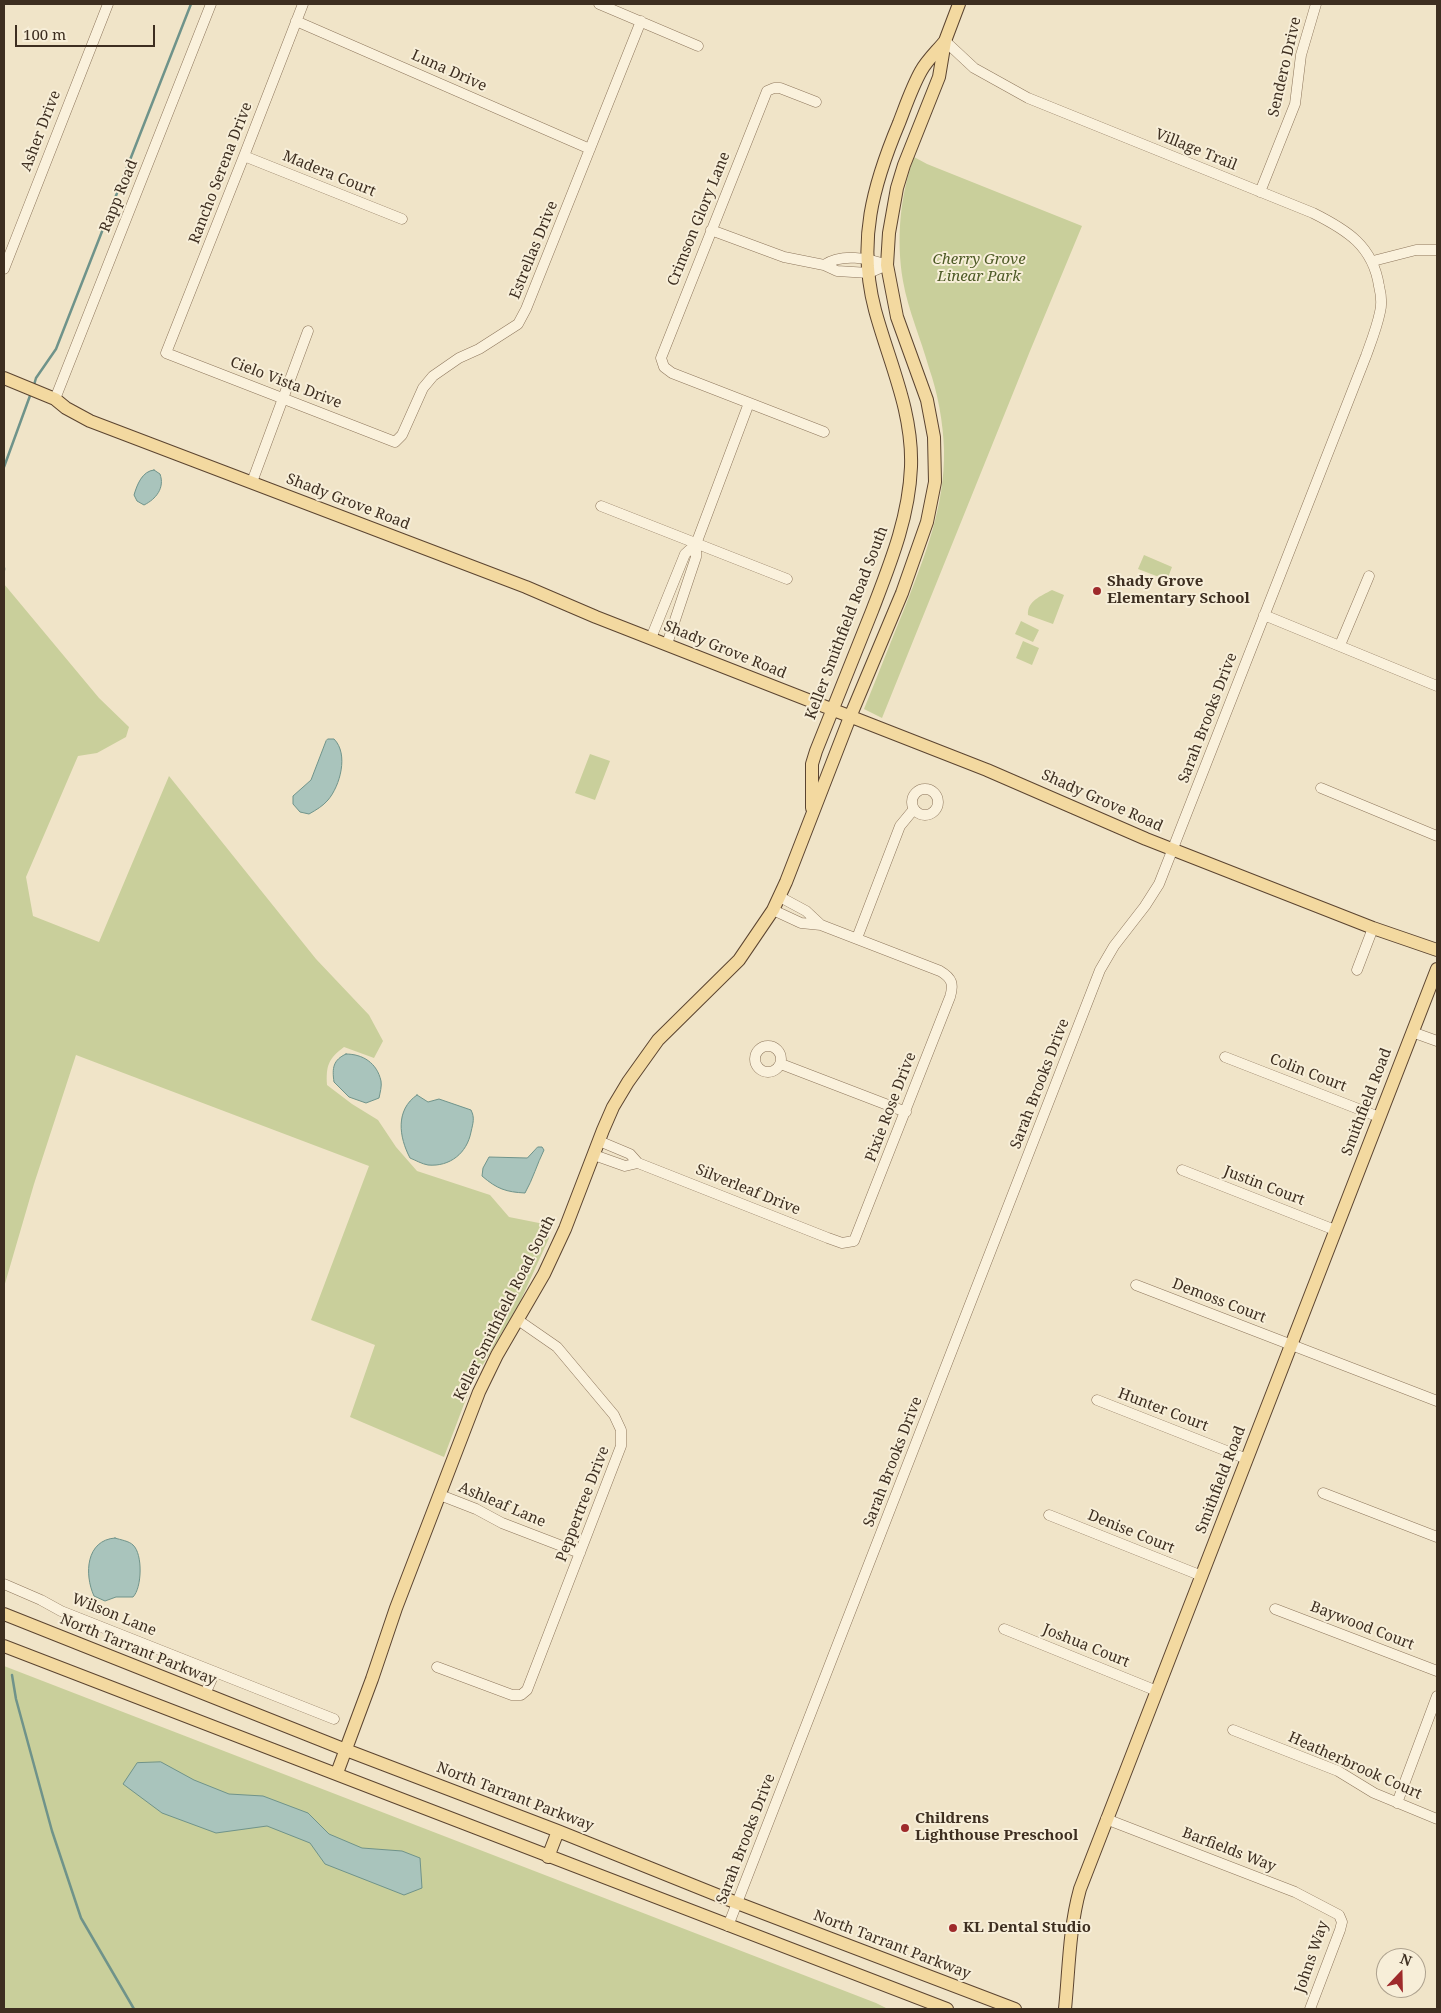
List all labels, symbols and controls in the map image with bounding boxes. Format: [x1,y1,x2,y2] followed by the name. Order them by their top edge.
[18,15,158,47] scale bar
[1265,15,1305,119] street label: Sendero Drive
[23,24,66,44] text: 100 m
[409,46,489,96] street label: Luna Drive
[17,88,65,174] street label: Asher Drive
[186,100,256,246] street label: Rancho Serena Drive
[1153,125,1239,175] street label: Village Trail
[280,147,378,201] street label: Madera Court
[664,149,734,289] street label: Crimson Glory Lane
[96,157,142,235] street label: Rapp Road
[506,198,562,302] street label: Estrellas Drive
[932,251,1026,286] park label: Cherry Grove Linear Park
[228,353,344,413] street label: Cielo Vista Drive
[284,470,412,534] street label: Shady Grove Road
[802,524,892,722] street label: Keller Smithfield Road South
[1107,573,1250,608] place label: Shady Grove Elementary School
[1091,585,1103,597] marker: Shady Grove Elementary School
[661,617,789,683] street label: Shady Grove Road
[1175,650,1241,786] street label: Sarah Brooks Drive
[1039,766,1165,836] street label: Shady Grove Road
[1007,1016,1073,1152] street label: Sarah Brooks Drive
[1338,1046,1396,1158] street label: Smithfield Road
[862,1050,920,1164] street label: Pixie Rose Drive
[1267,1050,1349,1096] street label: Colin Court
[693,1161,803,1219] street label: Silverleaf Drive
[1221,1162,1307,1210] street label: Justin Court
[450,1212,560,1404] street label: Keller Smithfield Road South
[1170,1275,1268,1327] street label: Demoss Court
[1115,1385,1211,1435] street label: Hunter Court
[860,1394,926,1530] street label: Sarah Brooks Drive
[1192,1424,1250,1536] street label: Smithfield Road
[553,1444,613,1564] street label: Peppertree Drive
[456,1479,548,1531] street label: Ashleaf Lane
[1085,1506,1177,1558] street label: Denise Court
[69,1590,159,1640] street label: Wilson Lane
[1308,1598,1416,1654] street label: Baywood Court
[57,1610,219,1690] street label: North Tarrant Parkway
[1040,1620,1132,1672] street label: Joshua Court
[1285,1728,1425,1804] street label: Heatherbrook Court
[434,1759,596,1835] street label: North Tarrant Parkway
[713,1771,779,1907] street label: Sarah Brooks Drive
[915,1810,1078,1845] place label: Childrens Lighthouse Preschool
[899,1822,911,1834] marker: Childrens Lighthouse Preschool
[1180,1824,1278,1876] street label: Barfields Way
[811,1907,973,1983] street label: North Tarrant Parkway
[963,1919,1091,1937] place label: KL Dental Studio
[1291,1919,1333,1995] street label: Johns Way
[947,1922,959,1934] marker: KL Dental Studio
[1376,1948,1426,1998] north arrow
[1398,1949,1415,1970] text: N

